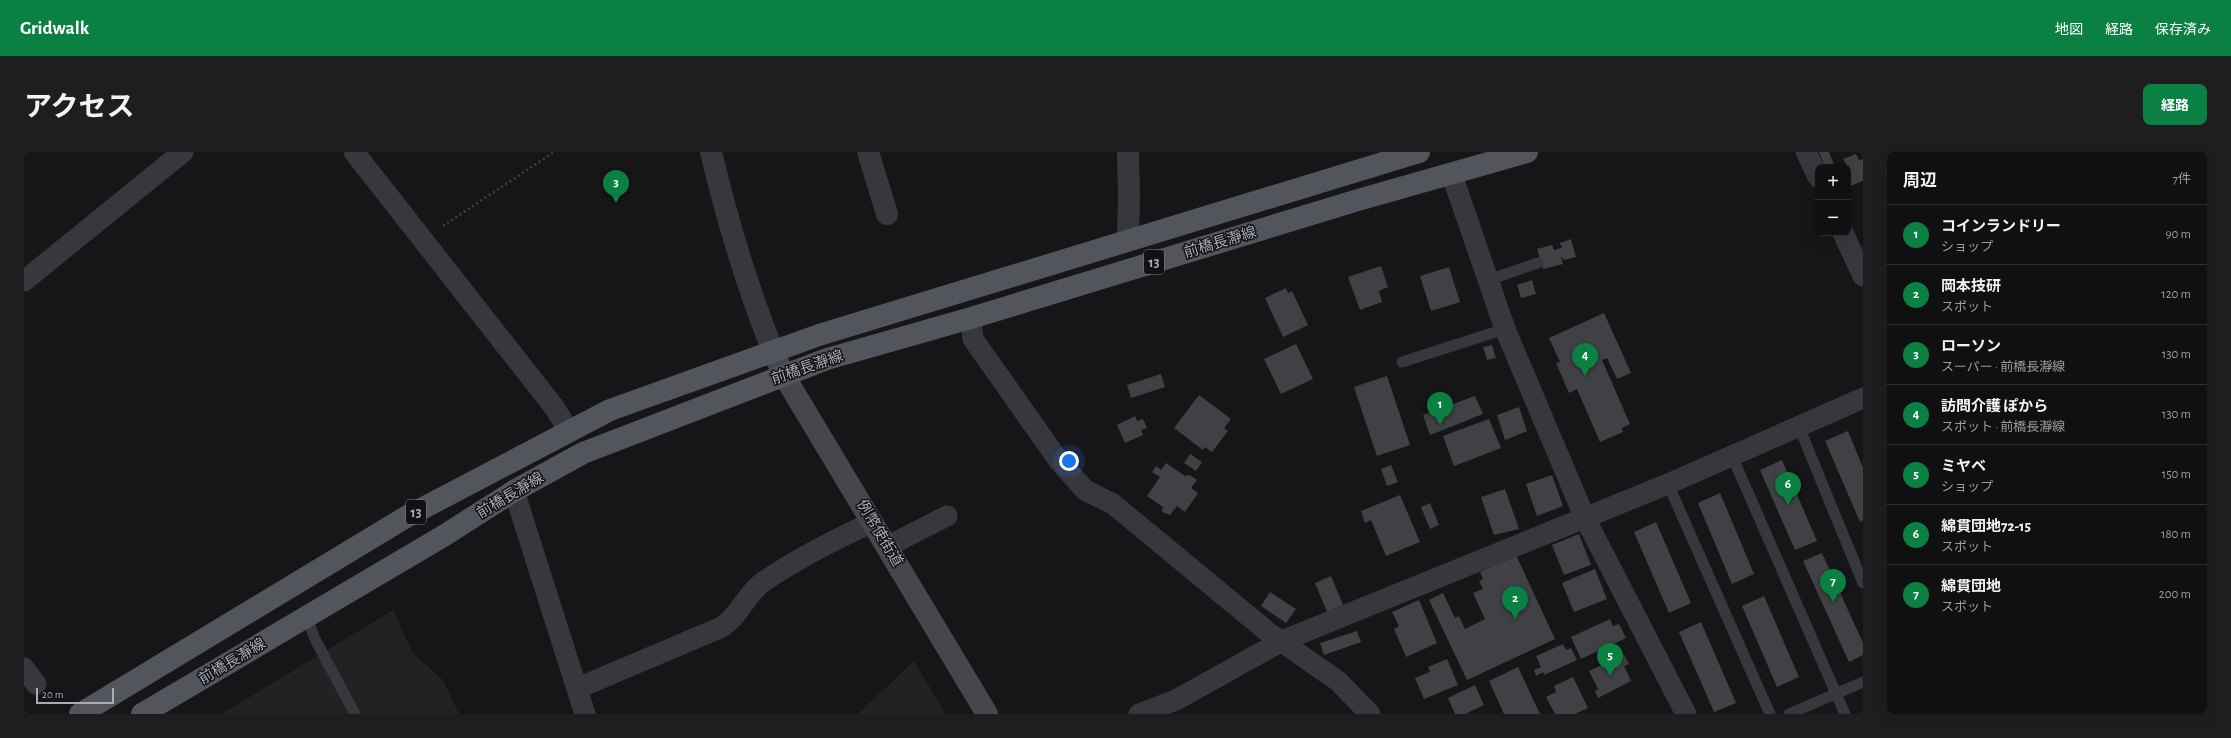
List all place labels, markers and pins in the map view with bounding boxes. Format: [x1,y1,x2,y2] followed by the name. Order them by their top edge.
[603,170,629,203] pin: 3
[1572,343,1598,376] pin: 4
[1427,392,1453,425] pin: 1
[1775,472,1801,505] pin: 6
[1820,569,1846,602] pin: 7
[1502,586,1528,619] pin: 2
[1597,643,1623,676] pin: 5

